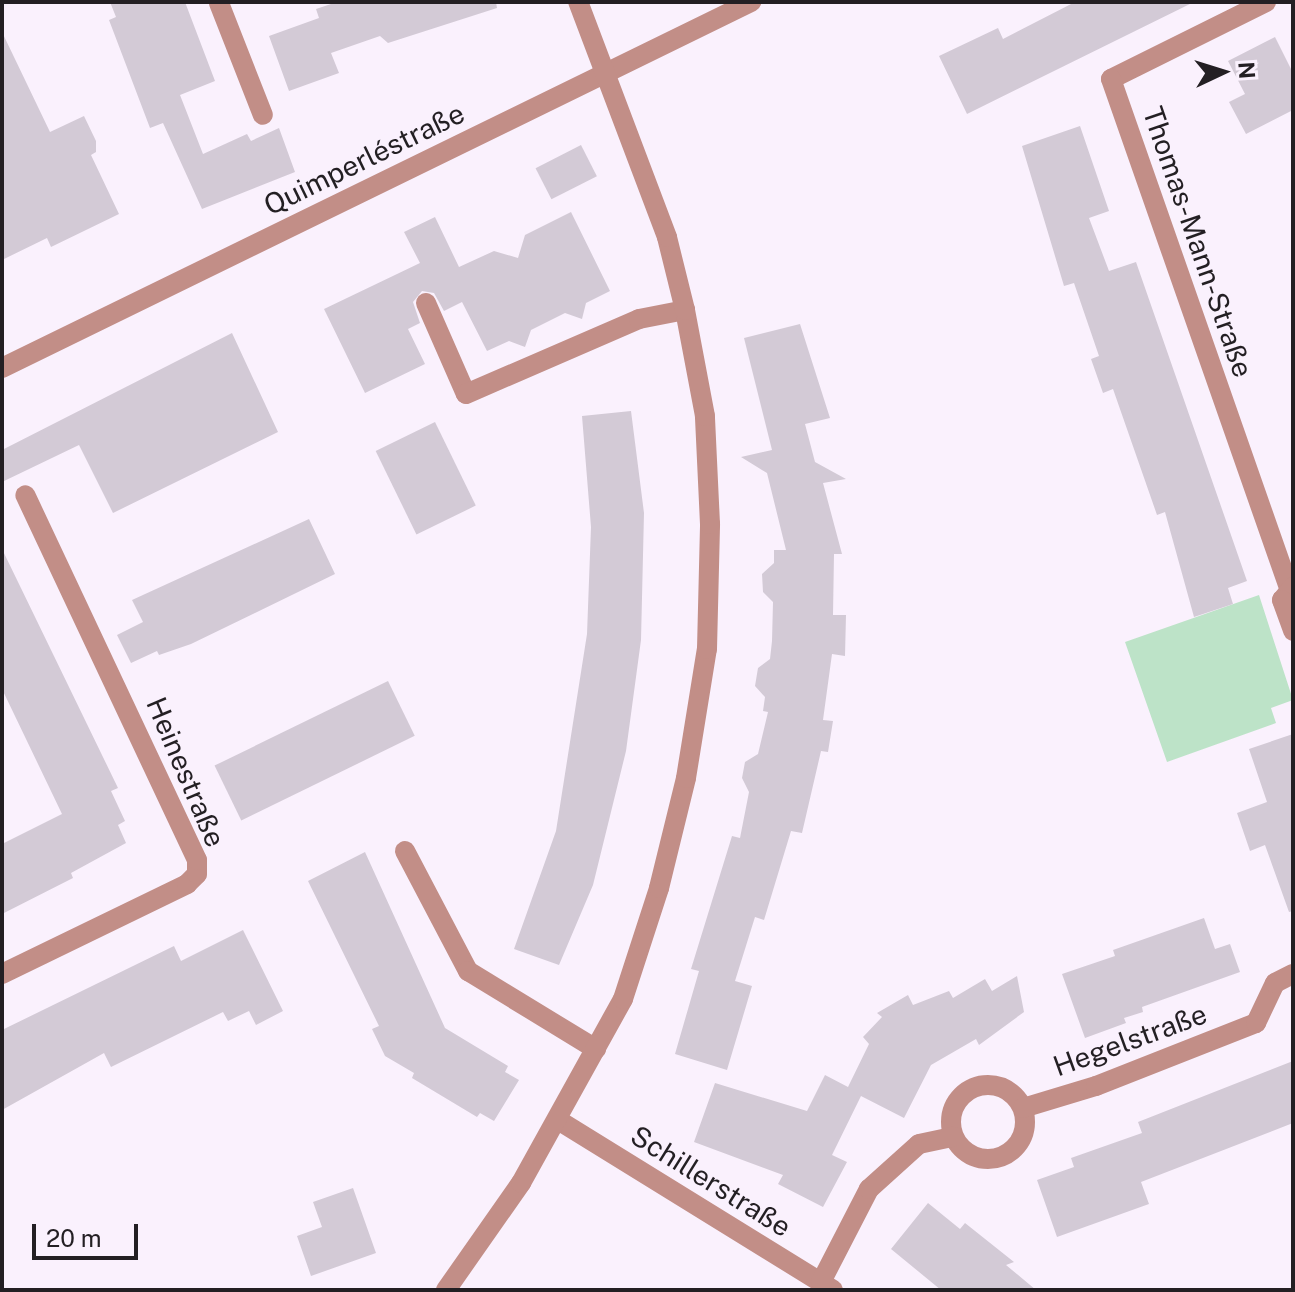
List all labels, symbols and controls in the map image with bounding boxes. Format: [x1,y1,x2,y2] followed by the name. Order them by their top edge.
[1183,32,1263,112] north arrow
[1233,61,1261,80] text: N
[258,96,470,222] street label: Quimperléstraße
[1136,102,1260,382] street label: Thomas-Mann-Straße
[139,692,233,852] street label: Heinestraße
[1049,997,1211,1083] street label: Hegelstraße
[625,1118,797,1244] street label: Schillerstraße
[36,1208,142,1258] scale bar
[46,1224,102,1252] text: 20 m

